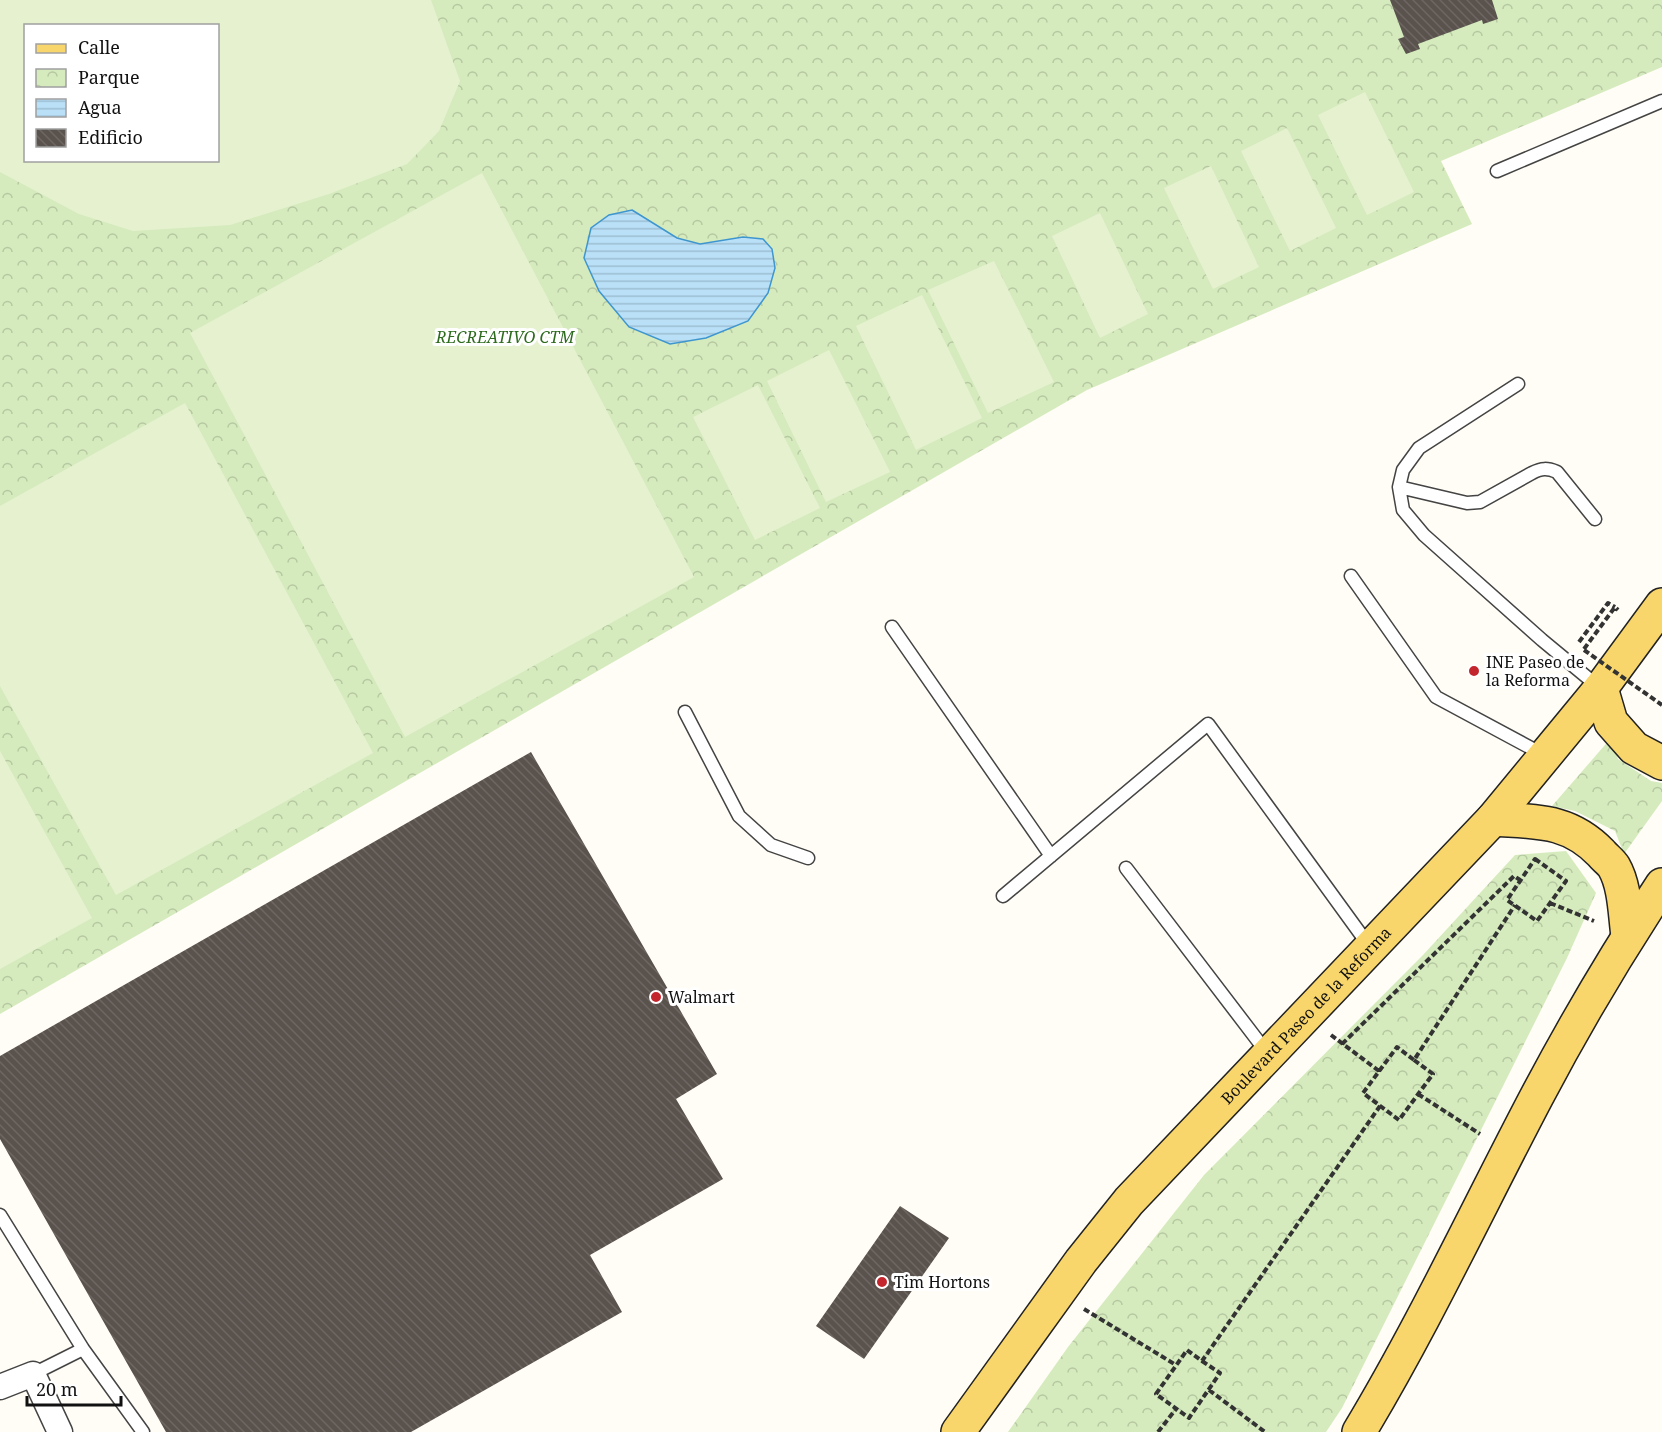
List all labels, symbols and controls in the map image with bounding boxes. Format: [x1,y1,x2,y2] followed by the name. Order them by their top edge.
[24,24,219,162] legend
[78,35,120,59] text: Calle
[78,65,140,89] text: Parque
[78,95,122,119] text: Agua
[78,125,143,149] text: Edificio
[435,326,575,348] park label: RECREATIVO CTM
[1486,651,1584,691] place label: INE Paseo de la Reforma
[1467,664,1481,678] marker: INE Paseo de la Reforma
[1216,922,1396,1109] street label: Boulevard Paseo de la Reforma
[668,986,735,1008] place label: Walmart
[649,990,663,1004] marker: Walmart
[894,1271,990,1293] place label: Tim Hortons
[875,1275,889,1289] marker: Tim Hortons
[27,1369,122,1407] scale bar
[36,1377,78,1401] text: 20 m

